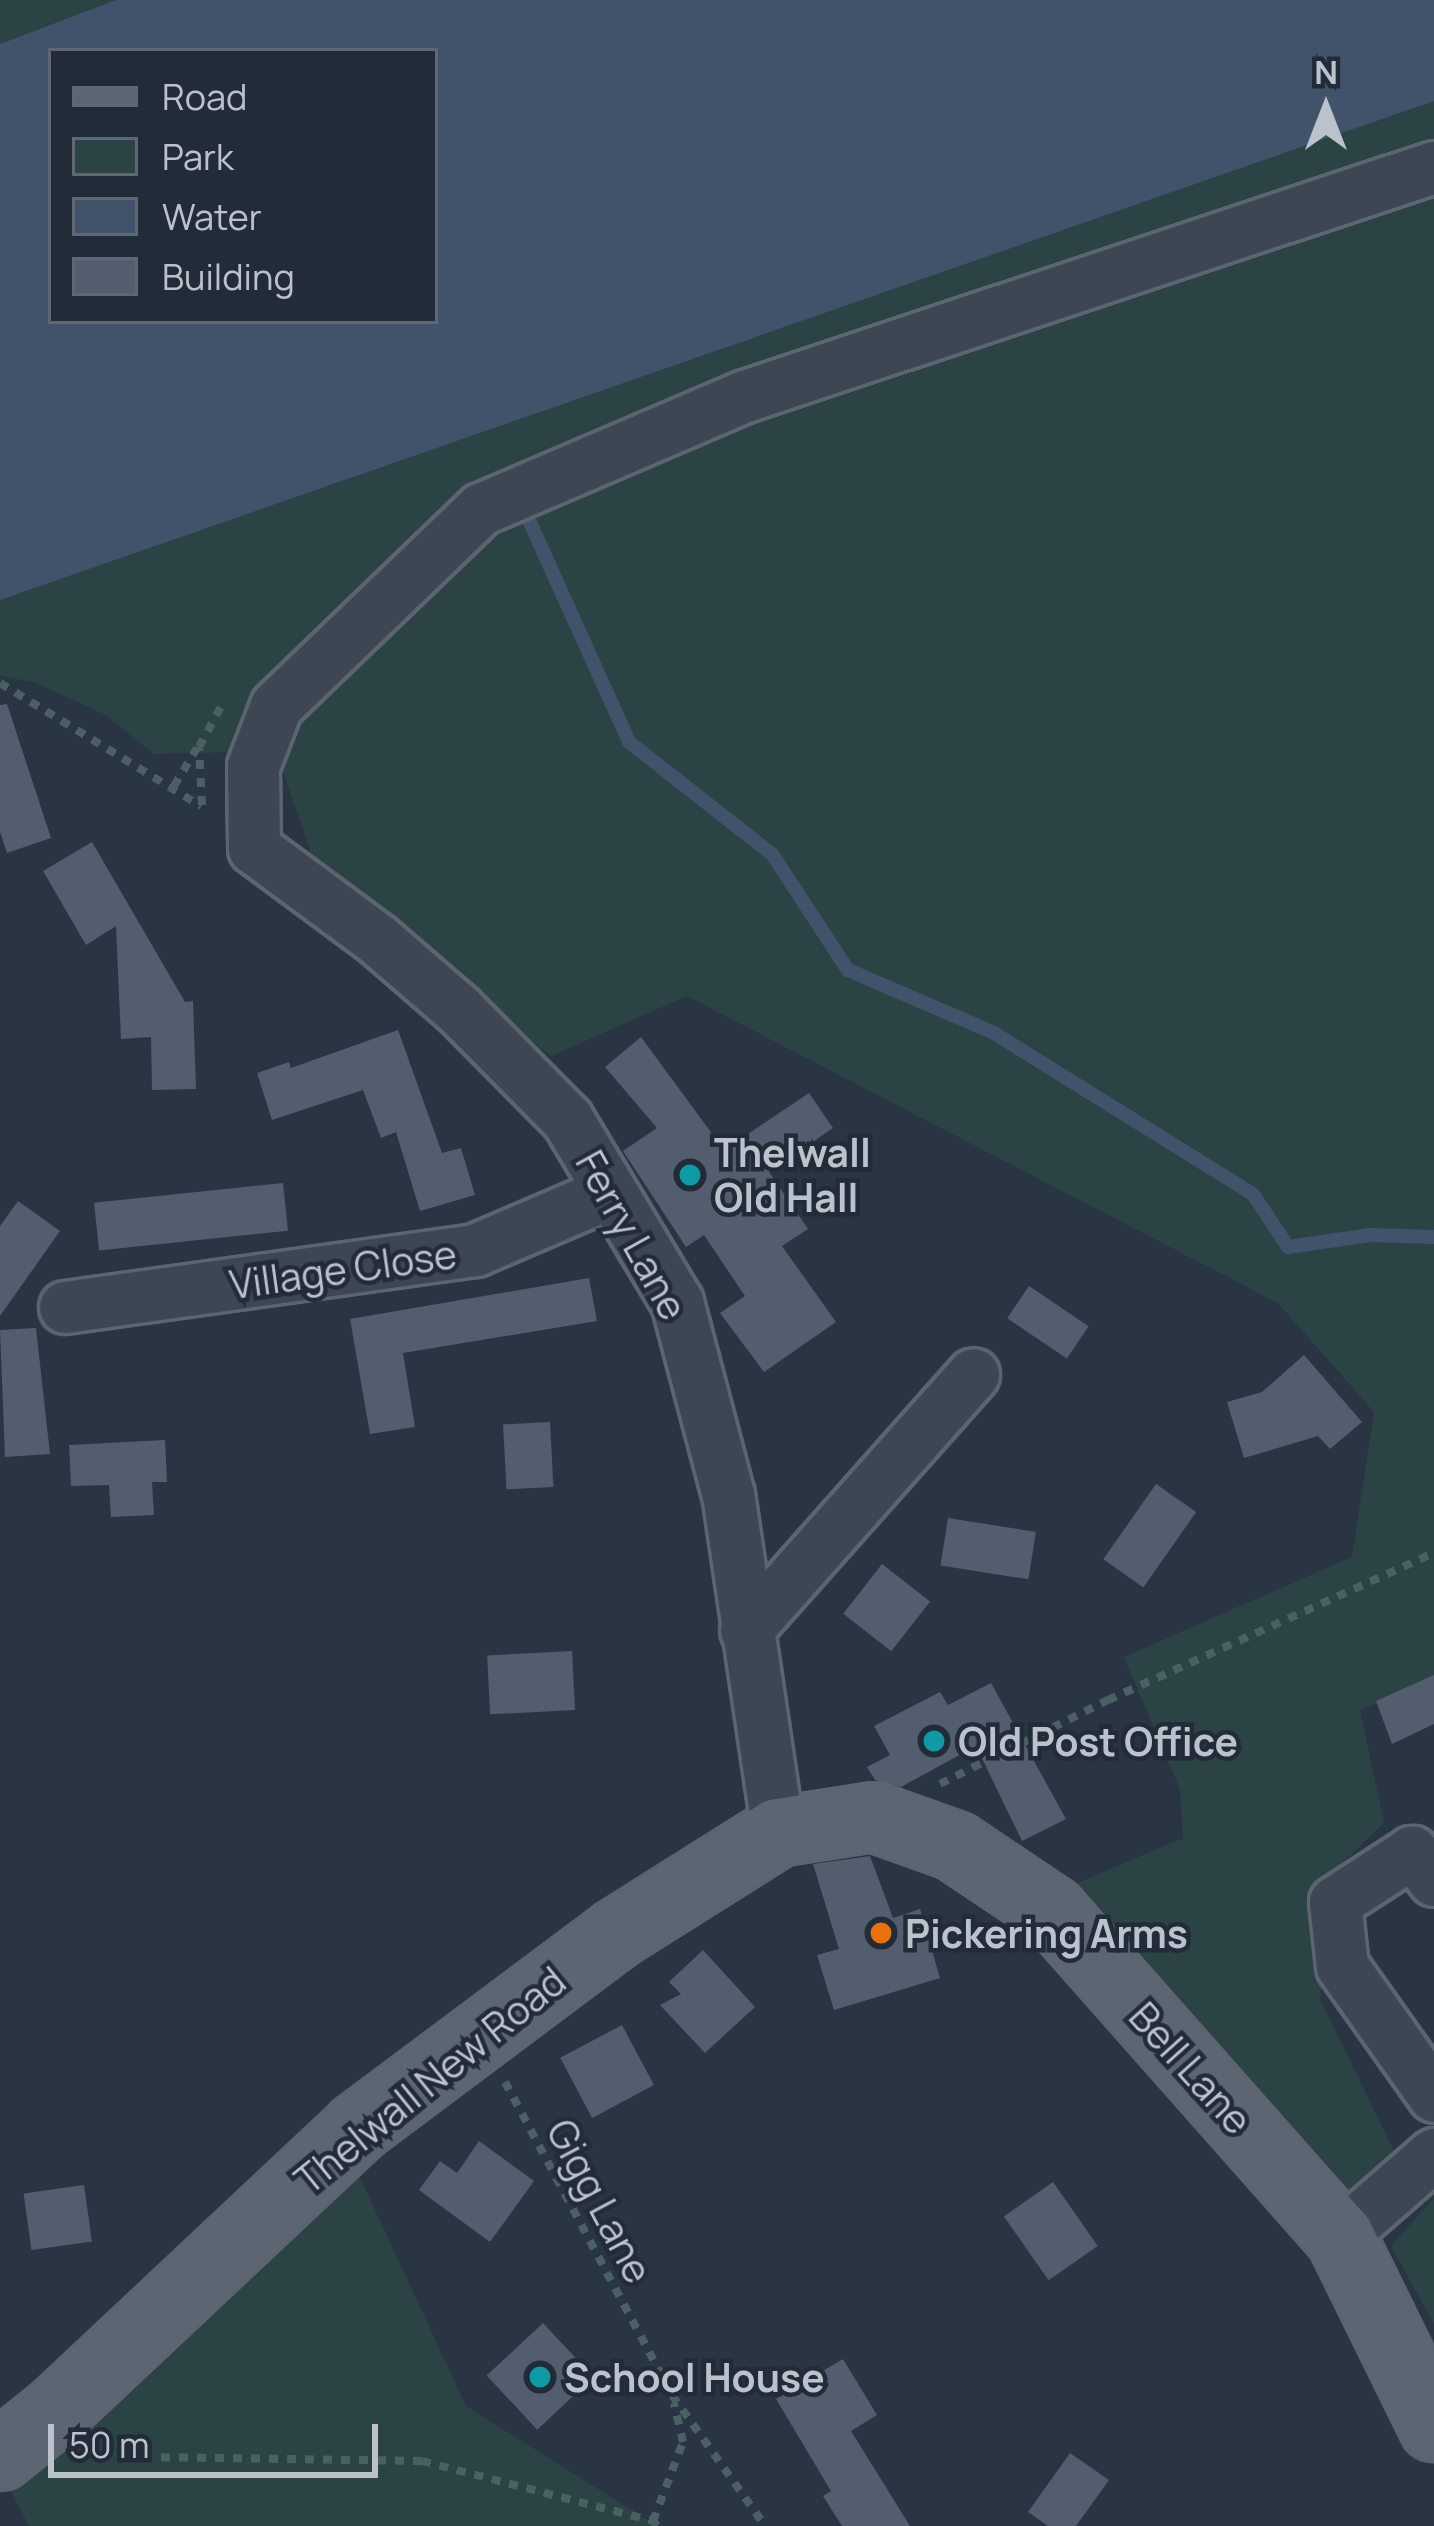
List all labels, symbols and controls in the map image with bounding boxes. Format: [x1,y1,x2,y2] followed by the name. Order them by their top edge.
[48,48,438,324] legend
[1266,48,1386,168] north arrow
[1314,49,1338,94] text: N
[162,72,247,121] text: Road
[162,132,234,181] text: Park
[162,192,262,241] text: Water
[162,252,295,301] text: Building
[714,1130,871,1221] place label: Thelwall Old Hall
[567,1143,697,1327] street label: Ferry Lane
[677,1162,703,1188] marker: Thelwall Old Hall
[227,1230,459,1308] street label: Village Close
[958,1718,1238,1764] place label: Old Post Office
[921,1728,947,1754] marker: Old Post Office
[905,1910,1188,1956] place label: Pickering Arms
[868,1920,894,1946] marker: Pickering Arms
[286,1957,574,2203] street label: Thelwall New Road
[1120,1993,1262,2143] street label: Bell Lane
[538,2111,662,2291] street label: Gigg Lane
[564,2354,825,2400] place label: School House
[527,2364,553,2390] marker: School House
[54,2400,384,2474] scale bar
[69,2420,149,2469] text: 50 m

